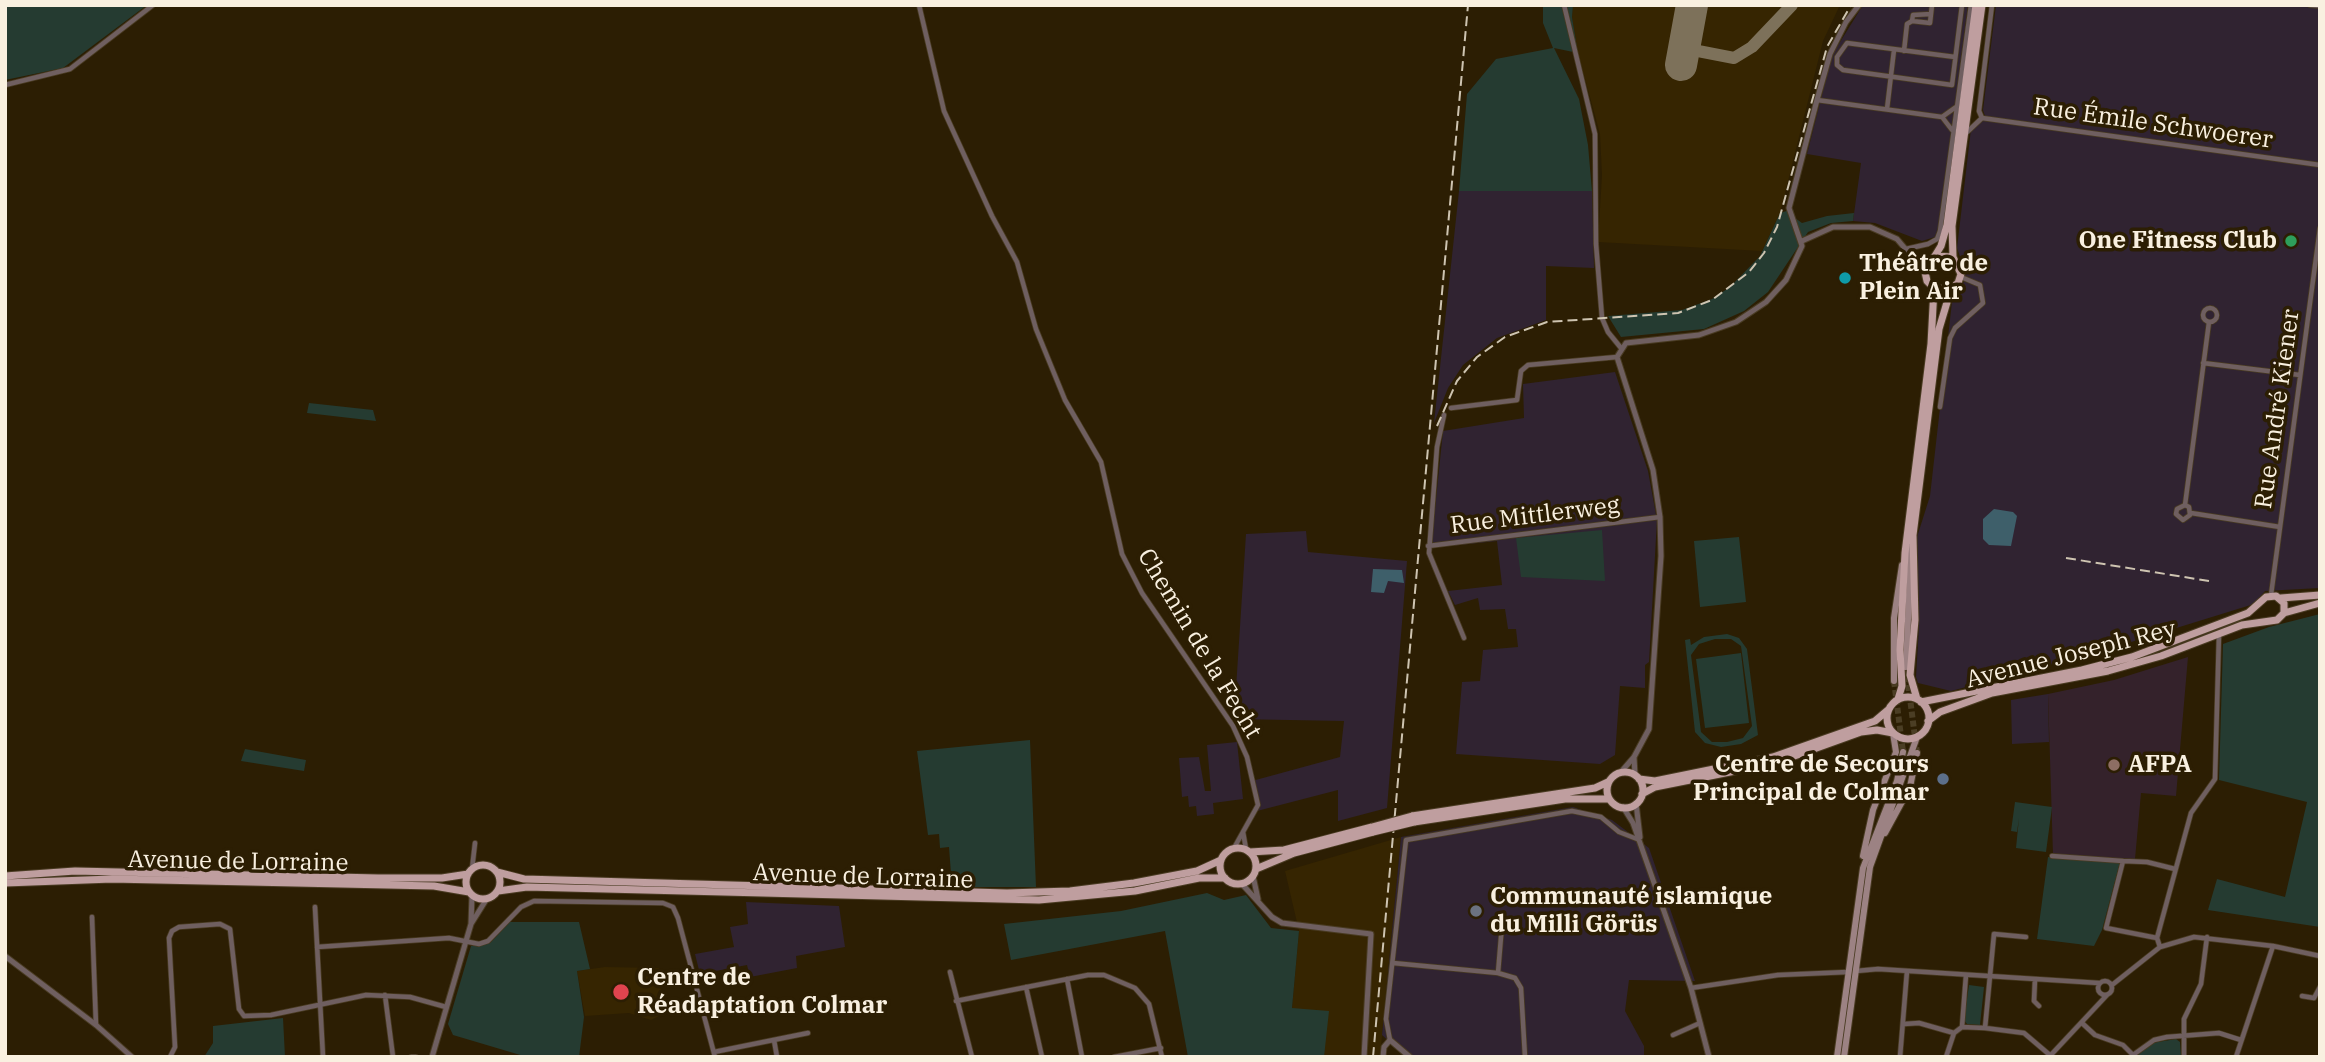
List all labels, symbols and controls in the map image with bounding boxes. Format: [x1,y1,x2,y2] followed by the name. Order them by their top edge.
[2032,93,2274,155] street label: Rue Émile Schwoerer
[2078,227,2277,255] place label: One Fitness Club
[2283,233,2299,249] marker: One Fitness Club
[1859,250,1988,306] place label: Théâtre de Plein Air
[1837,270,1853,286] marker: Théâtre de Plein Air
[2250,307,2306,511] street label: Rue André Kiener
[1449,491,1621,541] street label: Rue Mittlerweg
[1131,544,1267,744] street label: Chemin de la Fecht
[1963,615,2179,695] street label: Avenue Joseph Rey
[1693,751,1929,807] place label: Centre de Secours Principal de Colmar
[2128,751,2192,779] place label: AFPA
[2106,757,2122,773] marker: AFPA
[1935,771,1951,787] marker: Centre de Secours Principal de Colmar
[127,846,349,878] street label: Avenue de Lorraine
[752,859,974,895] street label: Avenue de Lorraine
[1490,883,1772,939] place label: Communauté islamique du Milli Görüs
[1468,903,1484,919] marker: Communauté islamique du Milli Görüs
[637,964,887,1020] place label: Centre de Réadaptation Colmar
[611,982,631,1002] marker: Centre de Réadaptation Colmar

